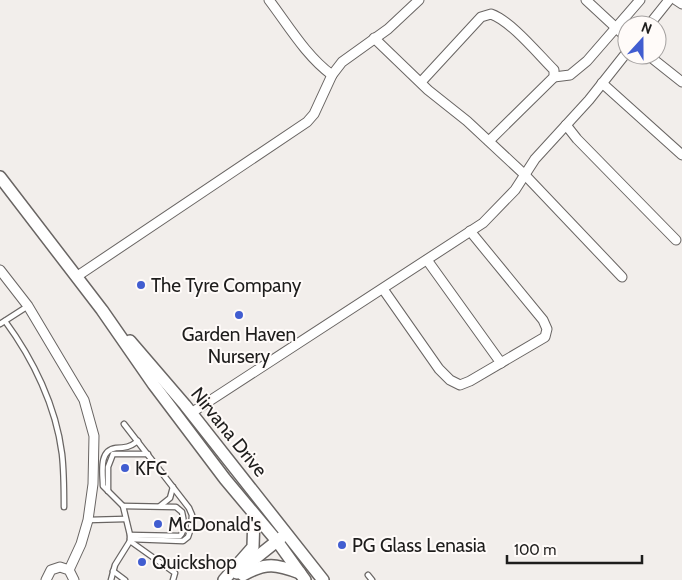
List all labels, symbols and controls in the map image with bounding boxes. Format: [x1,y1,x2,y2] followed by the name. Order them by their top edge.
[617,15,667,65] north arrow
[639,18,655,38] text: N
[151,274,302,297] place label: The Tyre Company
[135,279,147,291] marker: The Tyre Company
[233,309,245,321] marker: Garden Haven Nursery
[182,323,296,368] place label: Garden Haven Nursery
[186,383,272,481] street label: Nirvana Drive
[135,457,168,480] place label: KFC
[119,462,131,474] marker: KFC
[168,513,262,536] place label: McDonald's
[152,518,164,530] marker: McDonald's
[507,532,642,564] scale bar
[352,534,486,557] place label: PG Glass Lenasia
[336,539,348,551] marker: PG Glass Lenasia
[514,541,556,559] text: 100 m
[152,551,237,574] place label: Quickshop
[136,556,148,568] marker: Quickshop

